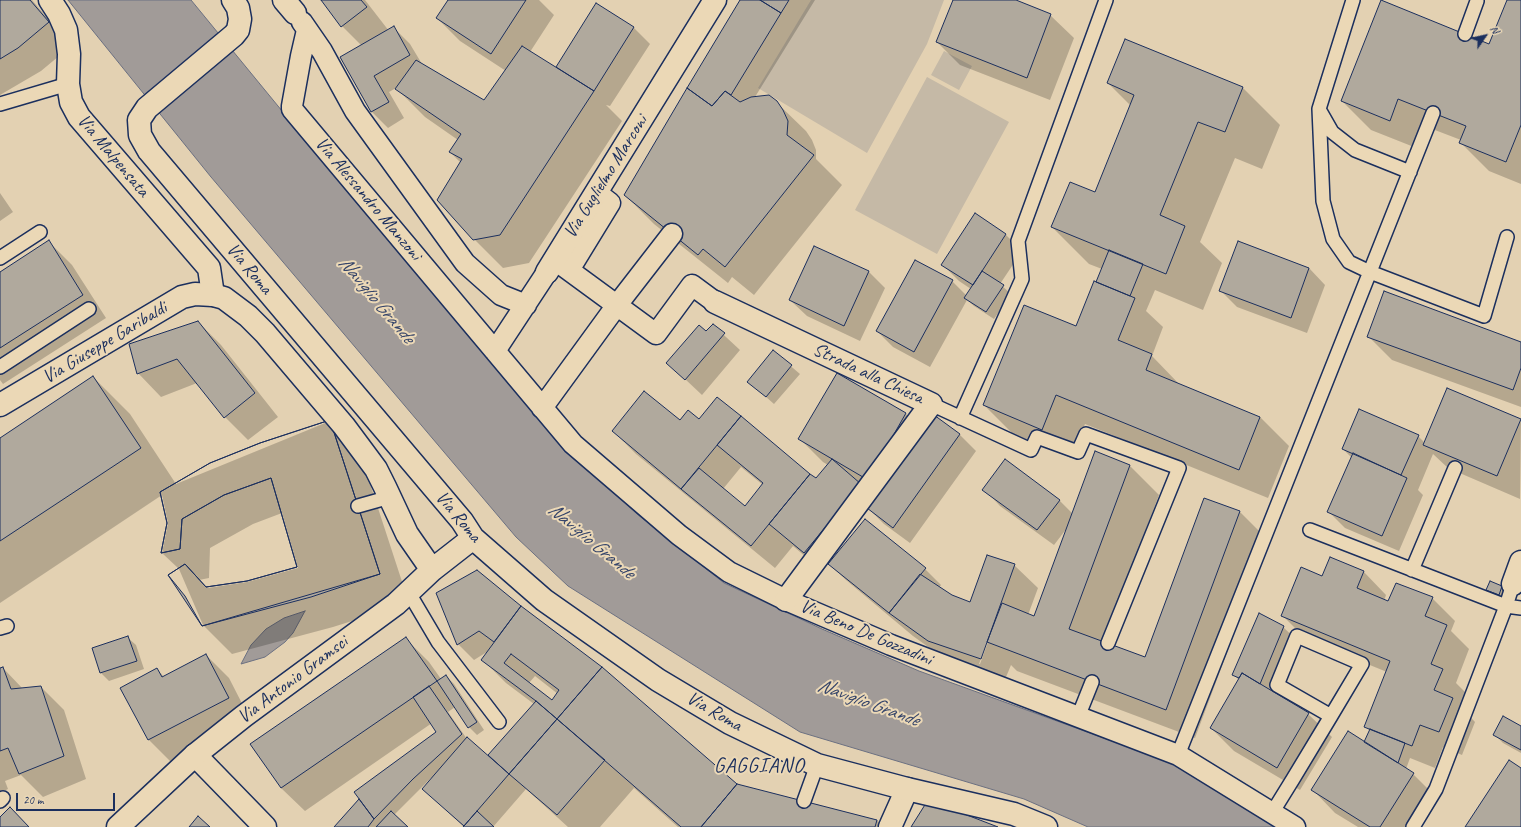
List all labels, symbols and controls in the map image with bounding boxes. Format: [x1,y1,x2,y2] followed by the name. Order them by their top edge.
[1465,16,1505,56] north arrow
[1487,23,1503,36] text: N
[72,110,154,202] street label: Via Malpensata
[559,111,653,243] street label: Via Guglielmo Marconi
[310,133,426,265] street label: Via Alessandro Manzoni
[221,239,277,299] street label: Via Roma
[333,252,419,348] water label: Naviglio Grande
[39,297,171,389] street label: Via Giuseppe Garibaldi
[809,338,927,410] street label: Strada alla Chiesa
[430,487,486,547] street label: Via Roma
[543,498,639,584] water label: Naviglio Grande
[796,595,936,671] street label: Via Beno De Gozzadini
[233,631,353,729] street label: Via Antonio Gramsci
[814,674,922,732] water label: Naviglio Grande
[682,687,746,737] street label: Via Roma
[714,753,804,779] district label: GAGGIANO
[18,785,117,811] scale bar
[23,792,43,808] text: 20 m

